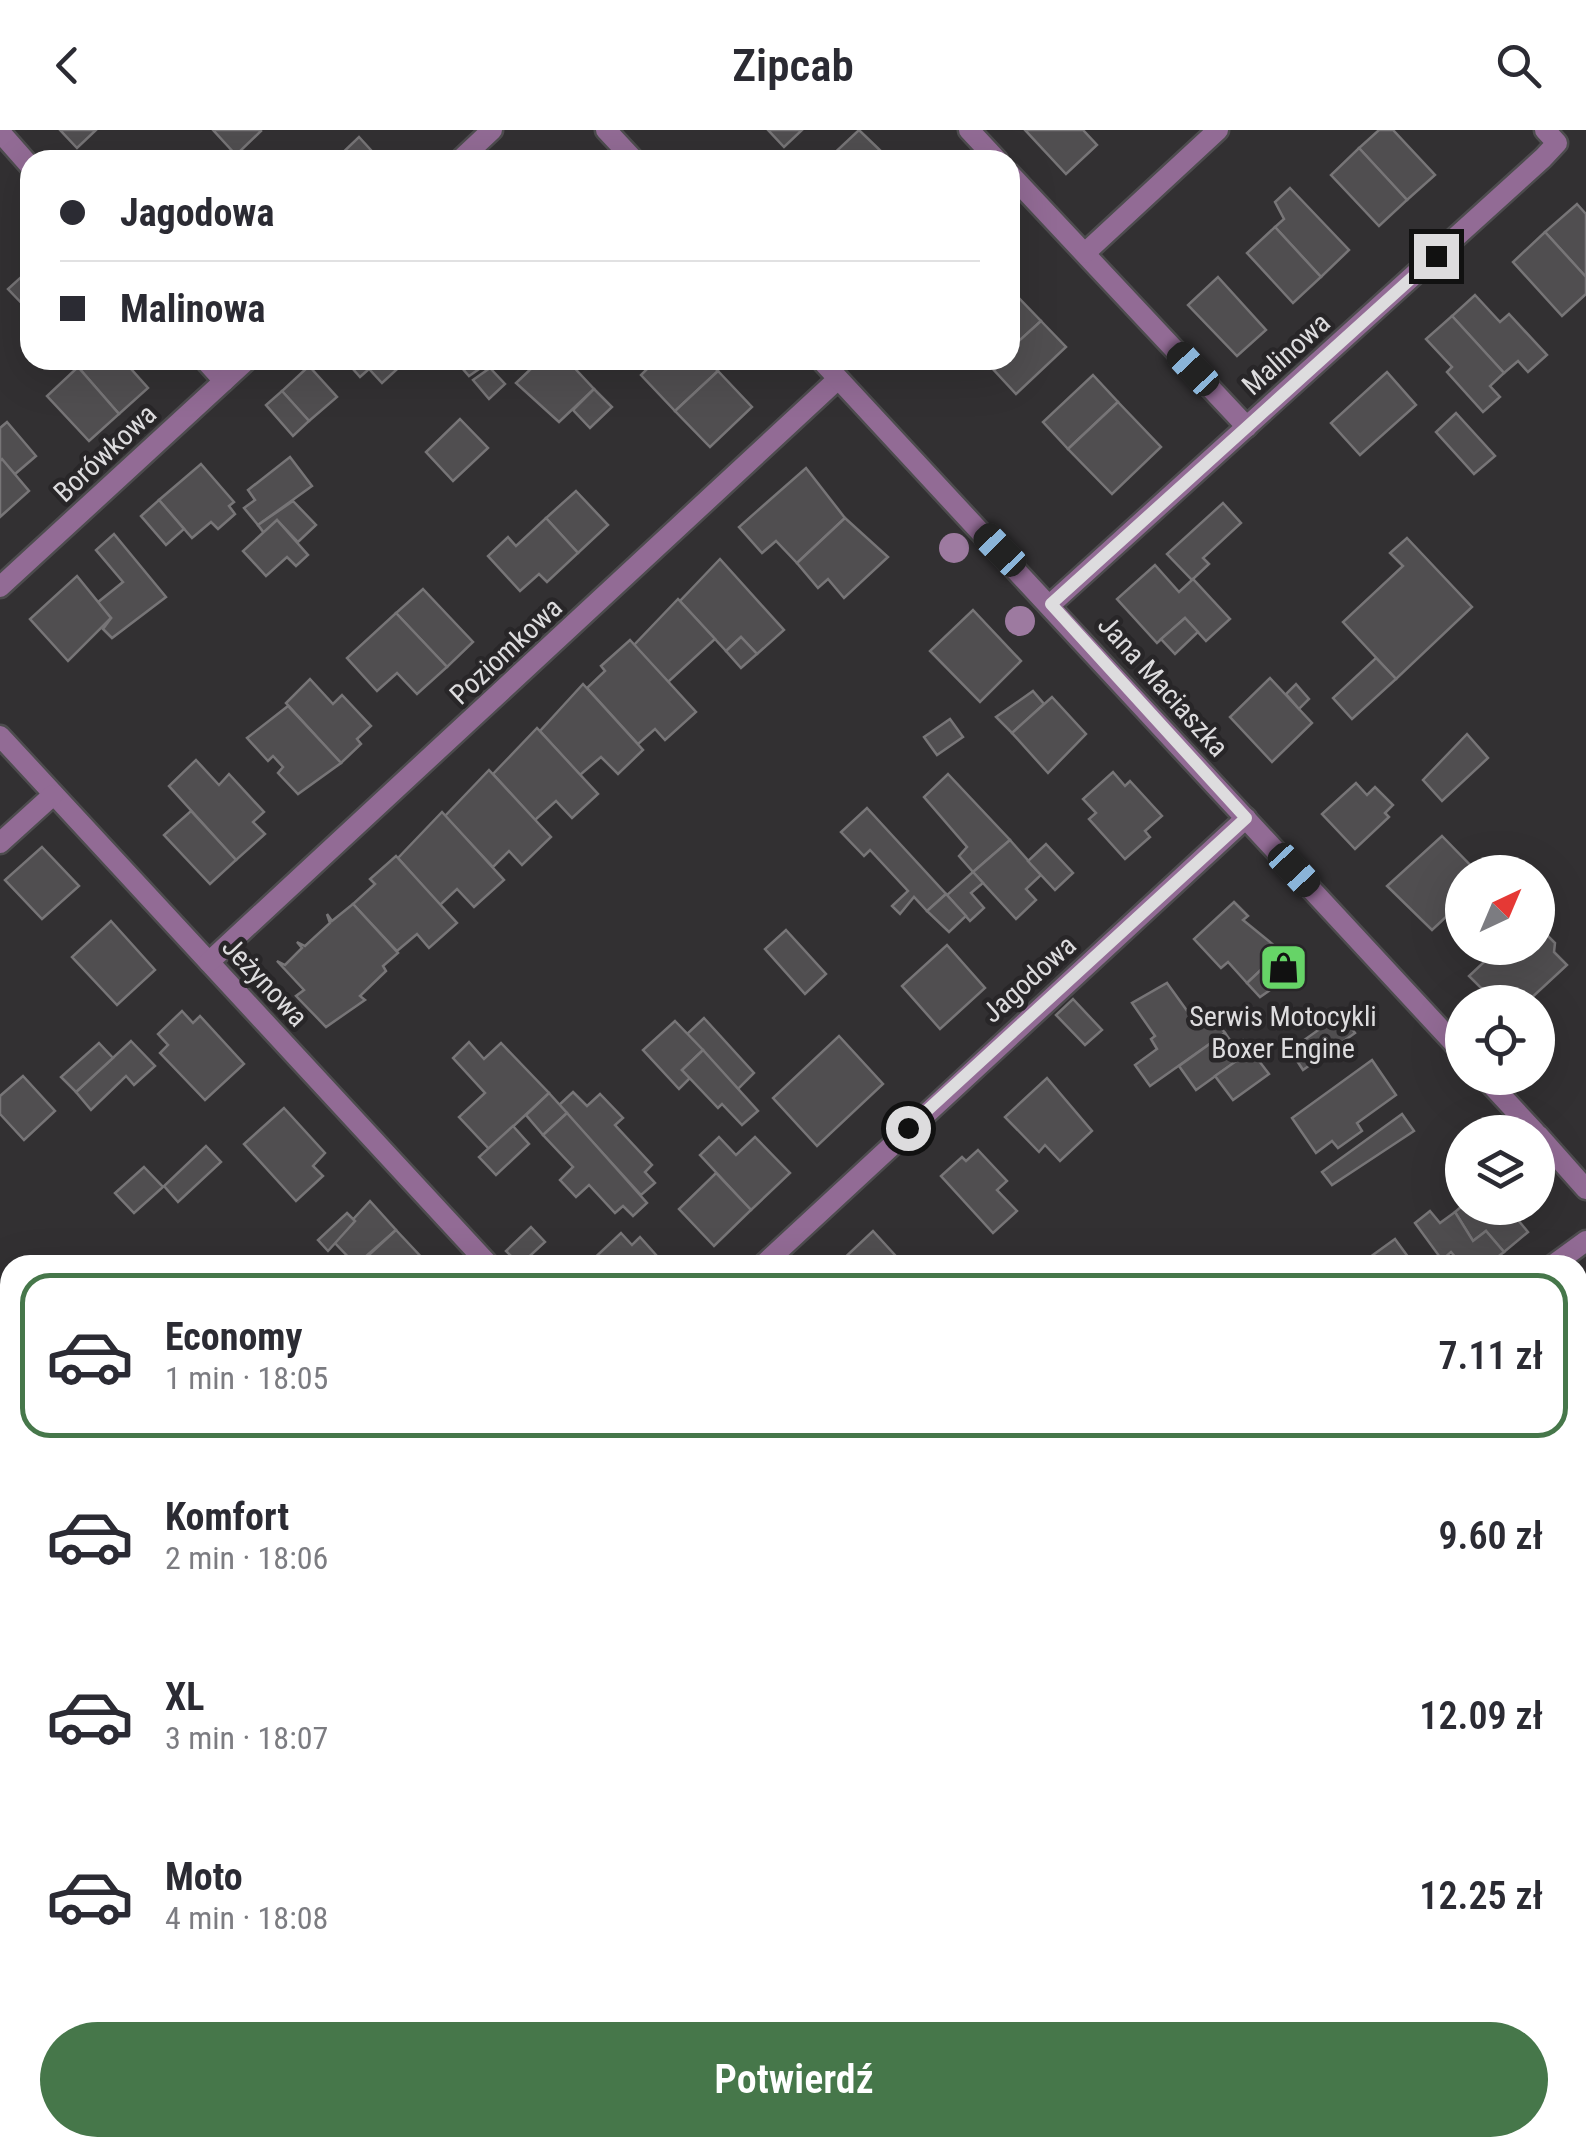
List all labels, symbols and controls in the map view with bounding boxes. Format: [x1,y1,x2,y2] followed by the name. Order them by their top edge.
[40,38,95,93] icon: back
[1491,38,1546,93] icon: search
[732,39,854,92] text: Zipcab
[120,191,274,235] text: Jagodowa
[1414,234,1459,279] route end
[120,287,265,331] text: Malinowa
[1235,306,1337,402] street label: Malinowa
[1162,337,1224,401] car
[47,397,163,509] street label: Borówkowa
[968,518,1032,582] car
[443,591,569,711] street label: Poziomkowa
[1091,609,1235,763] street label: Jana Maciaszka
[1263,838,1325,902] car
[1445,855,1555,965] north arrow
[1445,855,1555,1225] map controls
[975,928,1083,1030] street label: Jagodowa
[215,931,315,1033] street label: Jeżynowa
[1257,942,1309,994] shop icon: Serwis Motocykli Boxer Engine
[1445,985,1555,1095] button: locate
[1189,1000,1377,1065] place label: Serwis Motocykli Boxer Engine
[886,1106,931,1151] route start
[1445,1115,1555,1225] button: layers
[45,1311,135,1401] icon: car
[165,1315,302,1359] text: Economy
[1438,1334,1543,1378] text: 7.11 zł
[165,1359,328,1397] text: 1 min · 18:05
[45,1491,135,1581] icon: car
[165,1495,289,1539] text: Komfort
[1438,1514,1543,1558] text: 9.60 zł
[165,1539,328,1577] text: 2 min · 18:06
[45,1671,135,1761] icon: car
[165,1675,204,1719] text: XL
[1419,1694,1543,1738] text: 12.09 zł
[165,1719,328,1757] text: 3 min · 18:07
[45,1851,135,1941] icon: car
[165,1855,243,1899] text: Moto
[1419,1874,1543,1918] text: 12.25 zł
[165,1899,328,1937] text: 4 min · 18:08
[40,2022,1548,2137] button: Potwierdź

